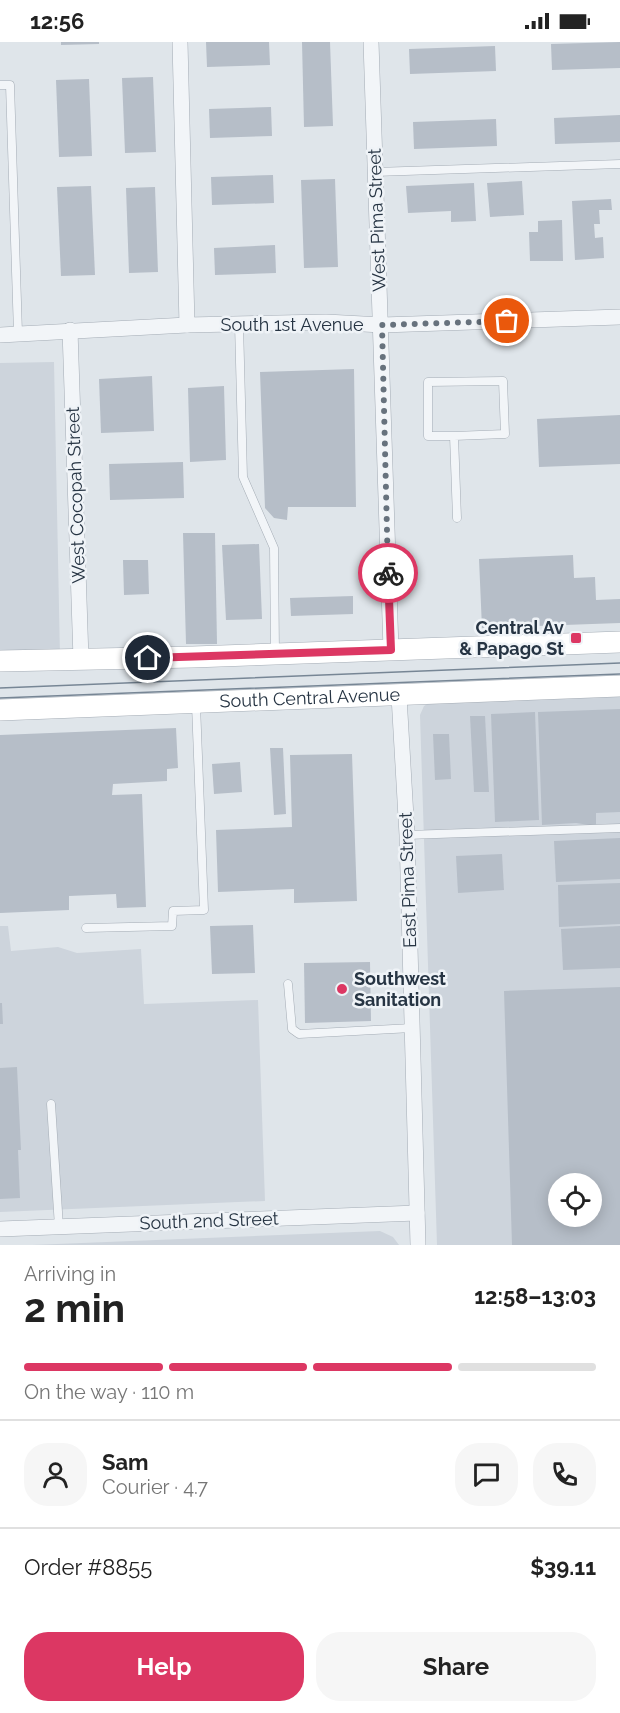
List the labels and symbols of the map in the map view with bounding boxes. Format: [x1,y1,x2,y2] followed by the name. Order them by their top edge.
[364,148,389,292] street label: West Pima Street
[481,295,532,346] pin
[220,314,364,335] street label: South 1st Avenue
[62,406,89,584] street label: West Cocopah Street
[358,543,418,603] courier
[459,617,564,659] place label: Central Av & Papago St
[569,631,583,645] marker: Central Av & Papago St
[122,632,173,683] pin
[219,684,401,711] street label: South Central Avenue
[395,812,420,948] street label: East Pima Street
[354,968,446,1010] place label: Southwest Sanitation
[335,982,349,996] marker: Southwest Sanitation
[139,1208,279,1233] street label: South 2nd Street

